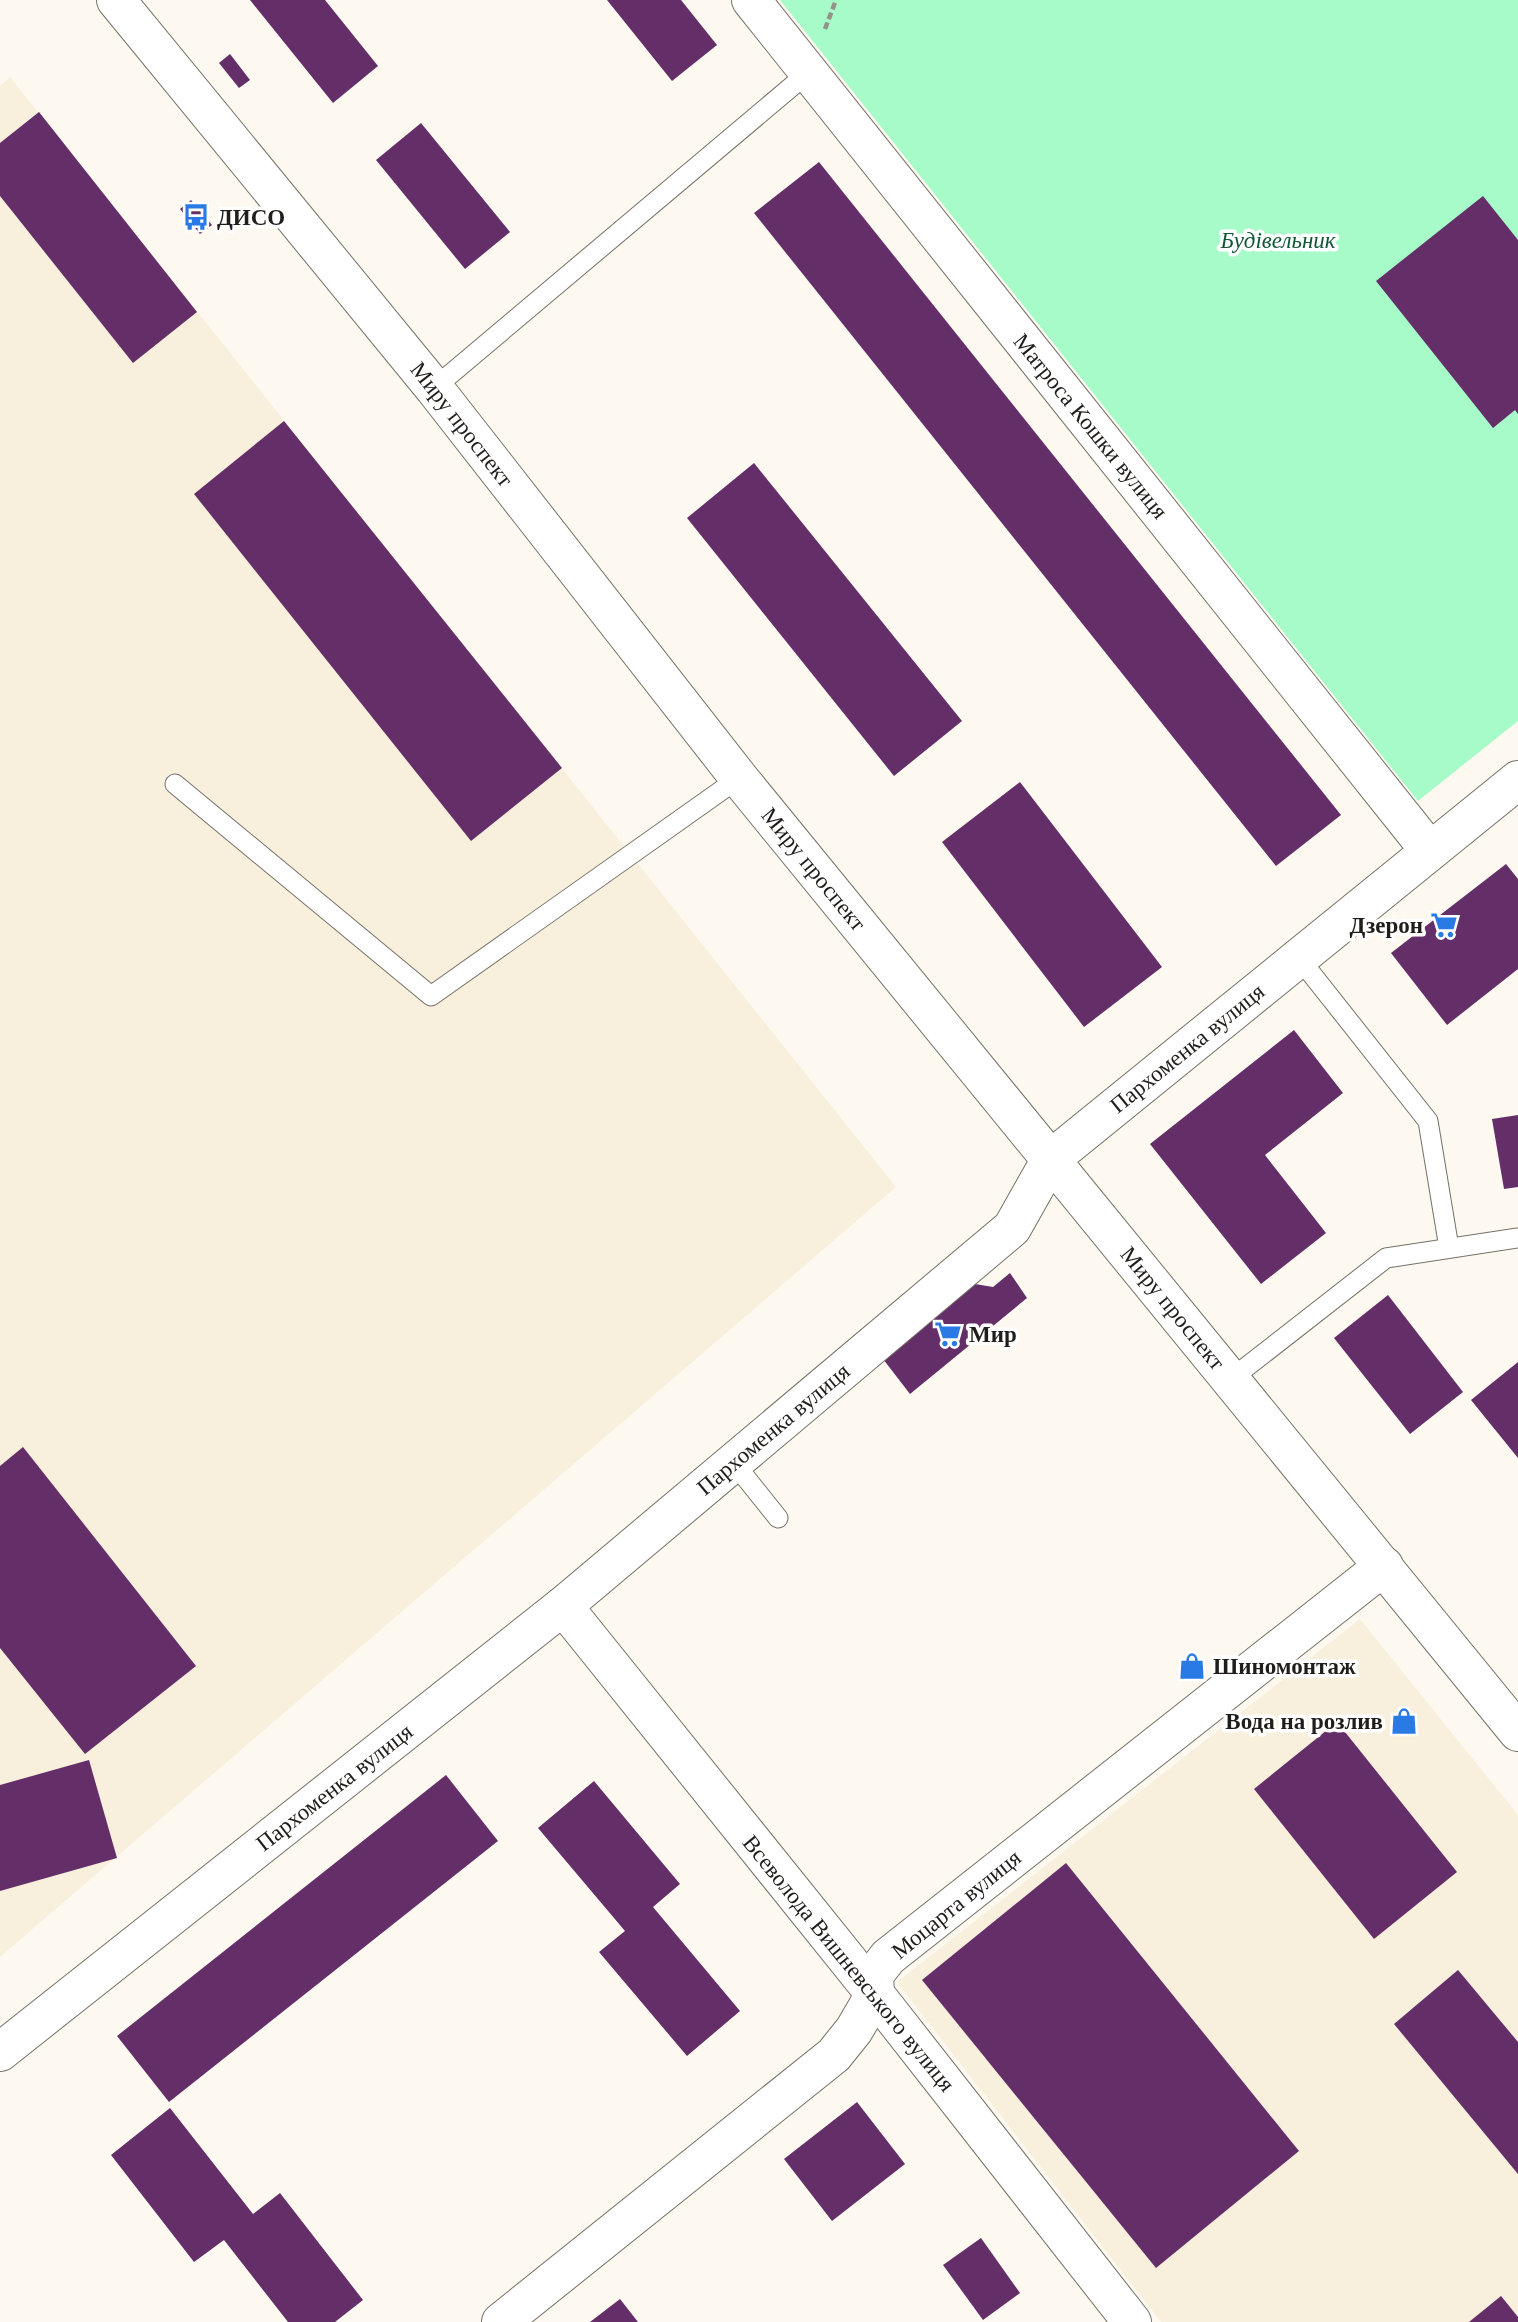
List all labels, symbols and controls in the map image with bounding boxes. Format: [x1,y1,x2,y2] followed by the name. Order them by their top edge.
[181,202,211,232] bus stop icon: ДИСО
[217,205,285,230] place label: ДИСО
[1219,228,1336,253] park label: Будівельник
[1008,329,1173,524] street label: Матроса Кошки вулиця
[405,357,518,491] street label: Миру проспект
[756,803,871,936] street label: Миру проспект
[1429,910,1459,940] supermarket icon: Дзерон
[1350,913,1423,938] place label: Дзерон
[1105,978,1270,1118] street label: Пархоменка вулиця
[1115,1242,1230,1375] street label: Миру проспект
[933,1319,963,1349] supermarket icon: Мир
[969,1322,1017,1347] place label: Мир
[692,1358,855,1500] street label: Пархоменка вулиця
[1177,1651,1207,1681] shop icon: Шиномонтаж
[1213,1654,1356,1679] place label: Шиномонтаж
[1389,1706,1419,1736] shop icon: Вода на розлив
[1225,1709,1383,1734] place label: Вода на розлив
[251,1718,418,1856] street label: Пархоменка вулиця
[738,1830,960,2097] street label: Всеволода Вишневського вулиця
[887,1845,1026,1964] street label: Моцарта вулиця

